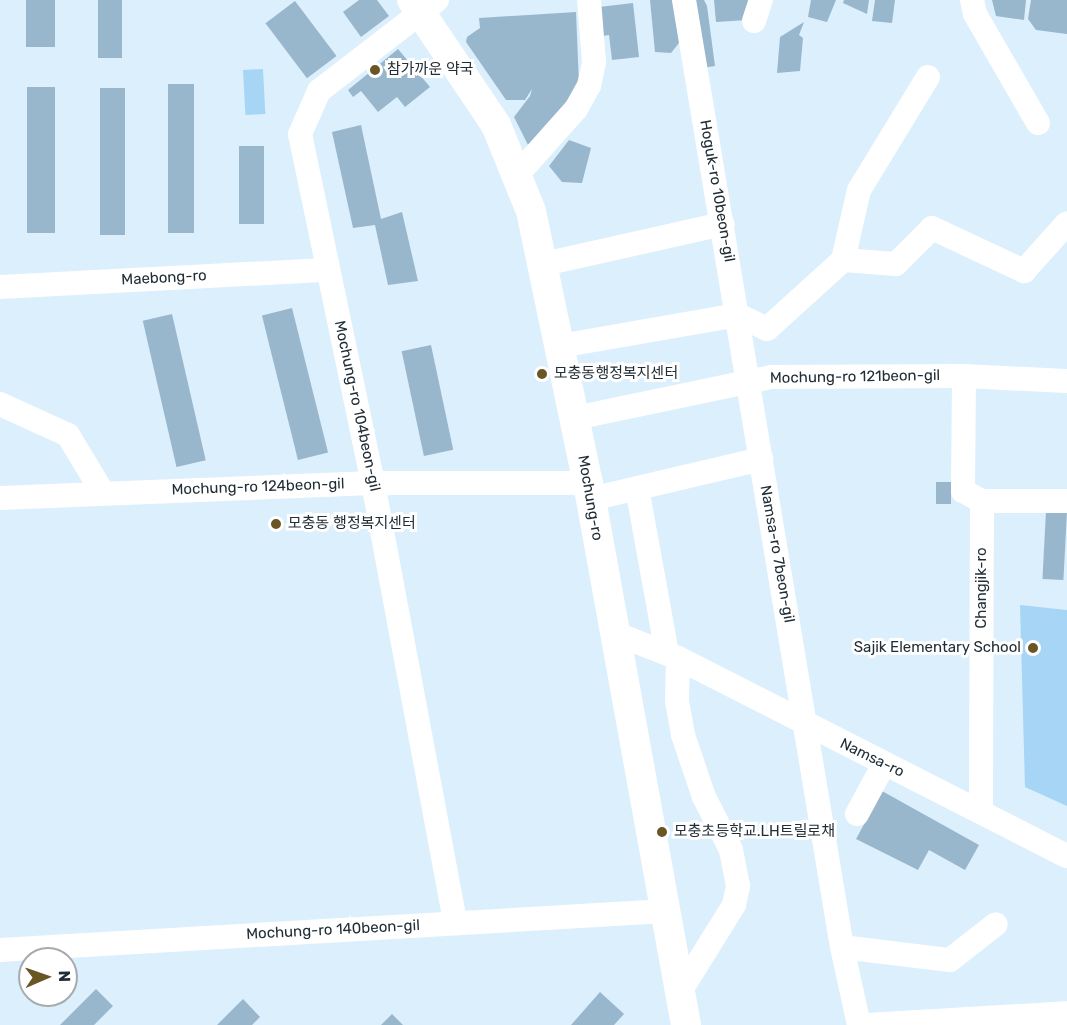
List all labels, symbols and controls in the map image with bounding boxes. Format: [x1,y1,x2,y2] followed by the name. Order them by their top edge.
[387,61,473,79] place label: 참가까운 약국
[368,63,382,77] marker: 참가까운 약국
[696,119,738,263] street label: Hoguk-ro 10beon-gil
[121,267,207,289] street label: Maebong-ro
[330,319,384,493] street label: Mochung-ro 104beon-gil
[554,365,678,383] place label: 모충동행정복지센터
[535,367,549,381] marker: 모충동행정복지센터
[770,367,940,387] street label: Mochung-ro 121beon-gil
[574,454,606,542] street label: Mochung-ro
[171,475,345,499] street label: Mochung-ro 124beon-gil
[756,484,798,624] street label: Namsa-ro 7beon-gil
[288,515,416,533] place label: 모충동 행정복지센터
[269,517,283,531] marker: 모충동 행정복지센터
[973,547,991,629] street label: Changjik-ro
[853,639,1021,657] place label: Sajik Elementary School
[1026,641,1040,655] marker: Sajik Elementary School
[837,735,907,781] street label: Namsa-ro
[674,823,835,841] place label: 모충초등학교.LH트릴로채
[655,825,669,839] marker: 모충초등학교.LH트릴로채
[246,916,420,944] street label: Mochung-ro 140beon-gil
[18,947,78,1007] north arrow
[55,970,74,983] text: N

